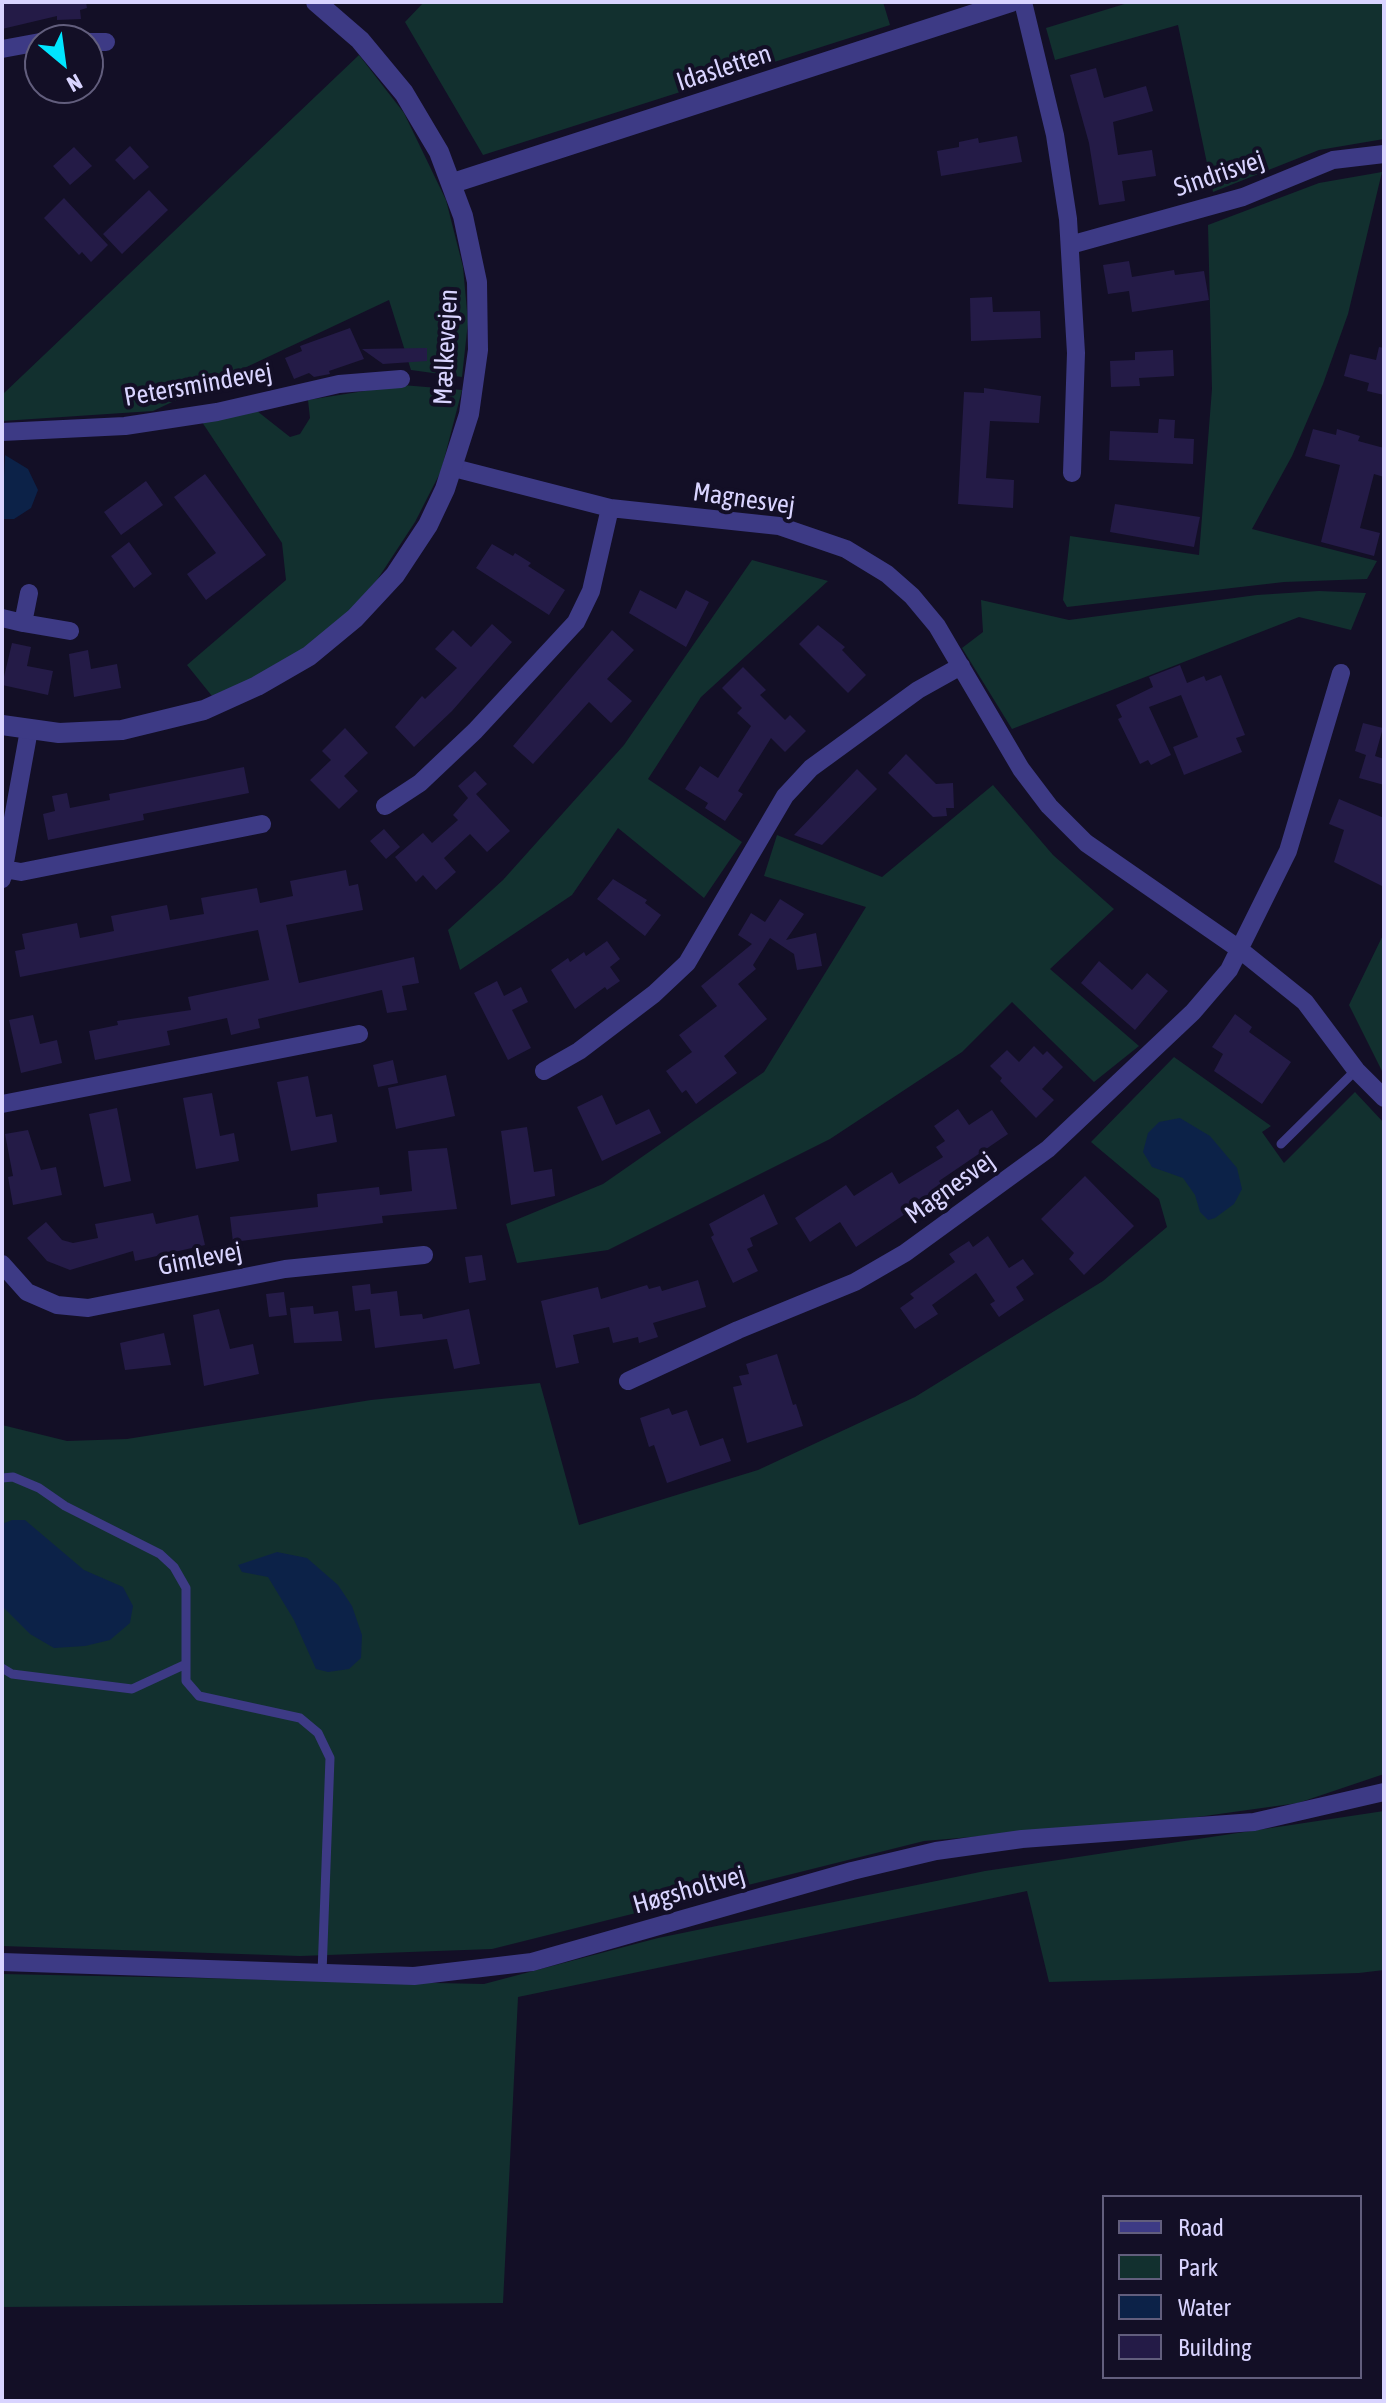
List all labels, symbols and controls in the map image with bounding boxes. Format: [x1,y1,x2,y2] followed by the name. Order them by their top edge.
[24,24,104,104] north arrow
[673,38,775,98] street label: Idasletten
[63,69,87,98] text: N
[1170,144,1268,204] street label: Sindrisvej
[427,288,465,406] street label: Mælkevejen
[122,357,274,413] street label: Petersmindevej
[691,476,797,522] street label: Magnesvej
[899,1145,1001,1231] street label: Magnesvej
[155,1236,245,1282] street label: Gimlevej
[629,1859,749,1921] street label: Høgsholtvej
[1102,2195,1362,2379] legend
[1178,2214,1224,2241] text: Road
[1178,2254,1218,2281] text: Park
[1178,2294,1231,2321] text: Water
[1178,2334,1251,2361] text: Building

